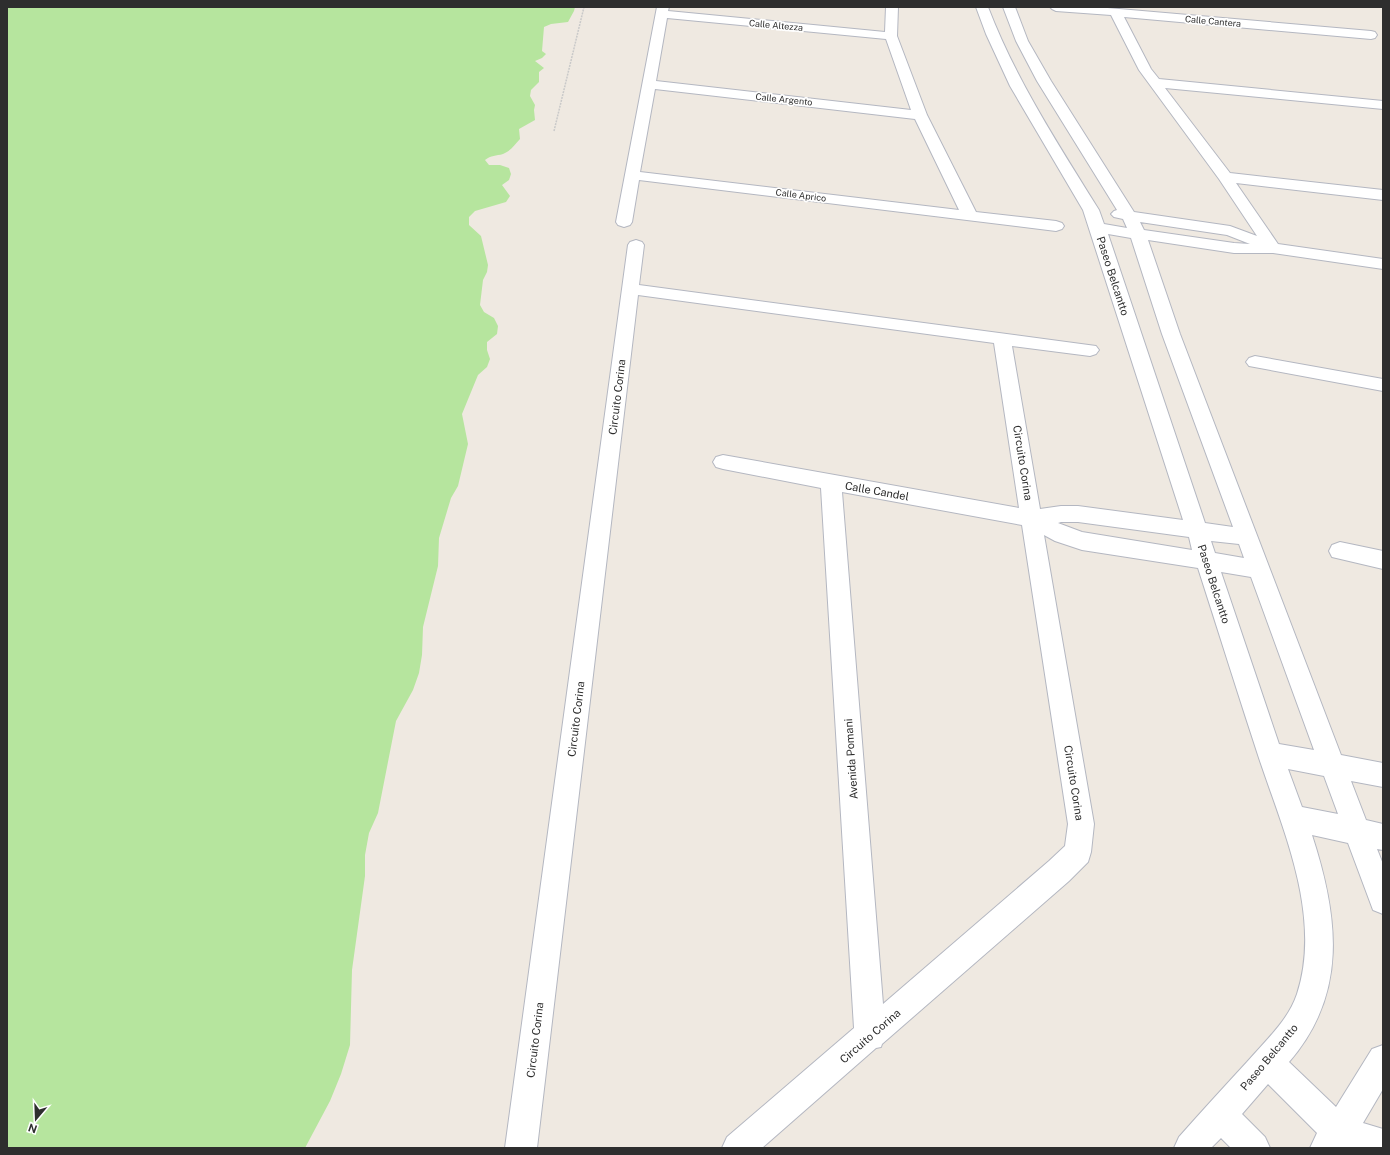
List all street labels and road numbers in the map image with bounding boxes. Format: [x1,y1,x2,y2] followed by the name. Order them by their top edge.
[1184,13,1242,29] street label: Calle Cantera
[748,17,804,33] street label: Calle Altezza
[755,91,813,107] street label: Calle Argento
[775,186,827,204] street label: Calle Aprico
[1095,235,1131,317] street label: Paseo Belcantto
[606,359,628,435] street label: Circuito Corina
[1011,425,1035,501] street label: Circuito Corina
[844,479,910,503] street label: Calle Candel
[1196,543,1232,625] street label: Paseo Belcantto
[565,681,587,757] street label: Circuito Corina
[842,718,860,800] street label: Avenida Pomani
[1062,745,1086,821] street label: Circuito Corina
[524,1002,546,1078] street label: Circuito Corina
[837,1007,903,1065] street label: Circuito Corina
[1238,1022,1300,1092] street label: Paseo Belcantto

